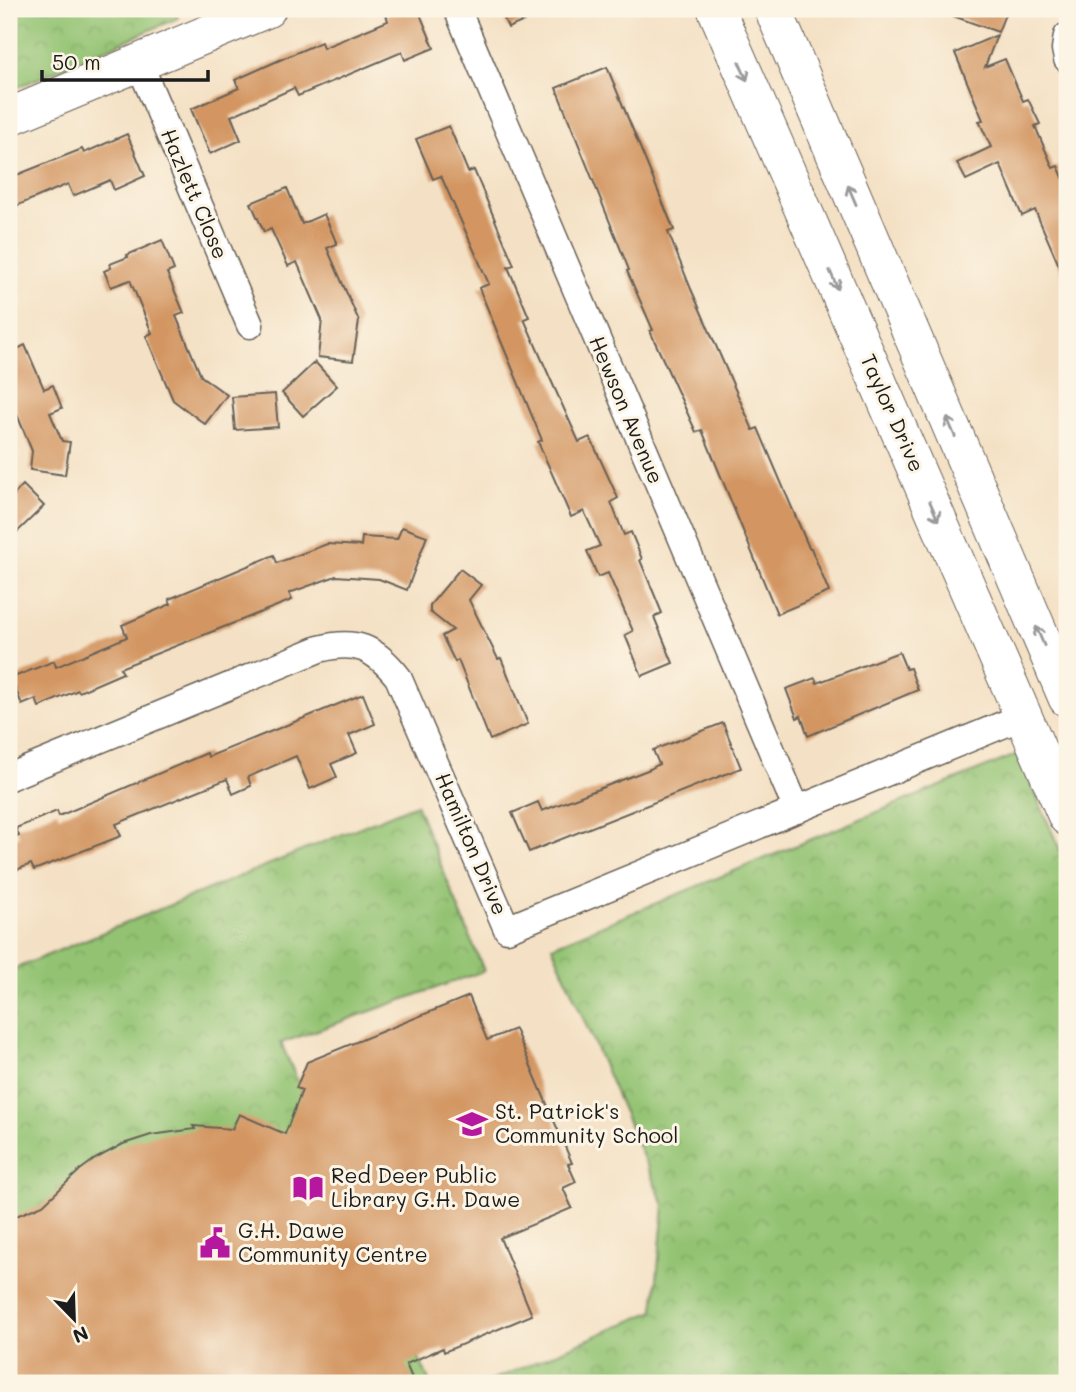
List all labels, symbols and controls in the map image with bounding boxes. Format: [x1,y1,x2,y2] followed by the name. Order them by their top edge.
[42,38,208,82] scale bar
[52,48,101,75] text: 50 m
[737,60,750,82] one-way arrow
[156,124,235,263] street label: Hazlett Close
[845,184,858,206] one-way arrow
[828,269,841,290] one-way arrow
[584,331,671,487] street label: Hewson Avenue
[855,349,931,476] street label: Taylor Drive
[943,416,956,438] one-way arrow
[929,500,942,521] one-way arrow
[1032,626,1045,647] one-way arrow
[430,768,515,919] street label: Hamilton Drive
[495,1097,679,1148] place label: St. Patrick's Community School
[455,1107,489,1141] school or university icon: St. Patrick's Community School
[331,1161,520,1212] place label: Red Deer Public Library G.H. Dawe
[291,1171,325,1205] library icon: Red Deer Public Library G.H. Dawe
[238,1216,428,1267] place label: G.H. Dawe Community Centre
[198,1226,232,1260] public building icon: G.H. Dawe Community Centre
[38,1284,108,1354] north arrow
[69,1321,92,1349] text: N

